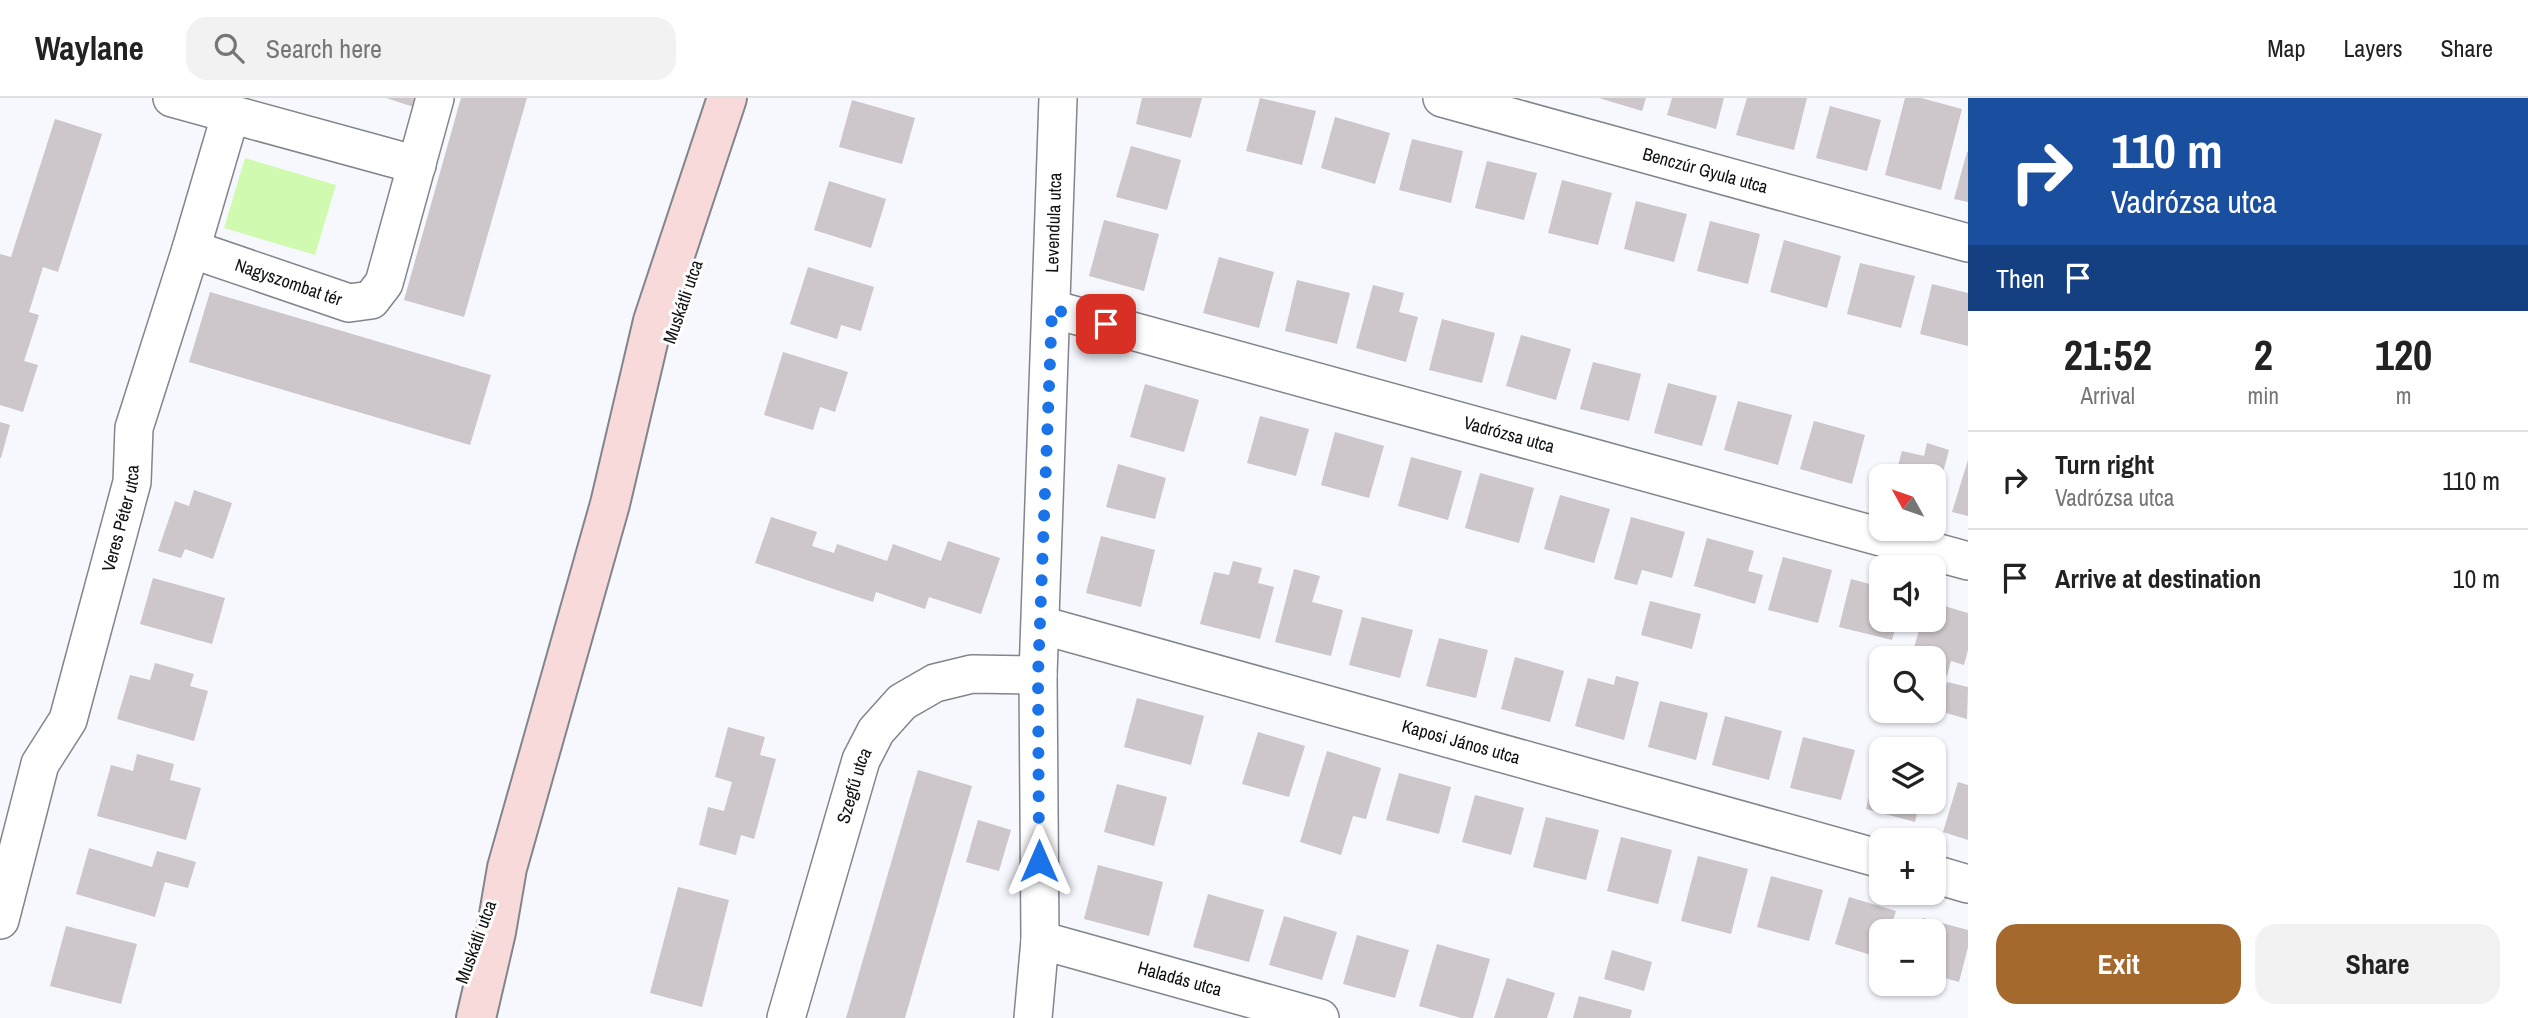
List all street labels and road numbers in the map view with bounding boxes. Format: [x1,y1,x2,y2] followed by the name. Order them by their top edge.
[1640,141,1771,199] street label: Benczúr Gyula utca
[1039,172,1067,273] street label: Levendula utca
[232,252,346,312] street label: Nagyszombat tér
[657,257,709,347] street label: Muskátli utca
[1461,410,1557,459] street label: Vadrózsa utca
[95,465,145,574] street label: Veres Péter utca
[1399,713,1523,770] street label: Kaposi János utca
[830,743,877,826] street label: Szegfű utca
[449,897,502,987] street label: Muskátli utca
[1135,955,1225,1002] street label: Haladás utca

